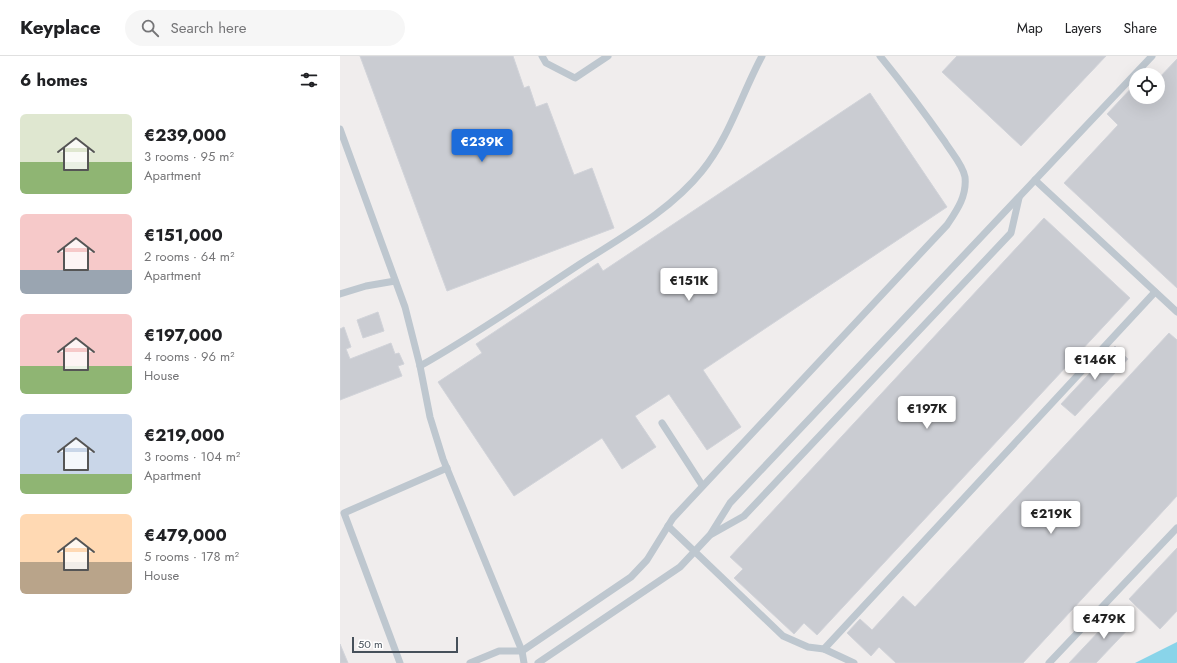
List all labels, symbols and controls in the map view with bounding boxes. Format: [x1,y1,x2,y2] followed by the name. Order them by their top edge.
[125,10,405,46] search box
[20,14,101,41] text: Keyplace
[139,17,161,39] icon: search
[171,17,246,39] text: Search here
[1017,18,1043,38] text: Map
[1065,18,1101,38] text: Layers
[1123,18,1157,38] text: Share
[20,68,88,92] text: 6 homes
[1129,68,1165,104] map controls
[1129,68,1165,104] button: locate
[298,69,320,91] icon: filters
[144,123,226,147] text: €239,000
[454,129,510,163] pin: €239K
[52,130,100,178] icon: home
[461,132,503,151] text: €239K
[144,147,234,166] text: 3 rooms · 95 m²
[144,166,201,185] text: Apartment
[144,223,223,247] text: €151,000
[52,230,100,278] icon: home
[144,247,234,266] text: 2 rooms · 64 m²
[144,266,201,285] text: Apartment
[661,268,717,302] pin: €151K
[669,271,709,290] text: €151K
[144,323,222,347] text: €197,000
[52,330,100,378] icon: home
[144,347,235,366] text: 4 rooms · 96 m²
[1067,347,1123,381] pin: €146K
[1074,350,1116,369] text: €146K
[144,366,179,385] text: House
[899,396,955,430] pin: €197K
[907,399,947,418] text: €197K
[144,423,224,447] text: €219,000
[52,430,100,478] icon: home
[144,447,240,466] text: 3 rooms · 104 m²
[144,466,201,485] text: Apartment
[1023,501,1079,535] pin: €219K
[1030,504,1072,523] text: €219K
[144,523,227,547] text: €479,000
[52,530,100,578] icon: home
[144,547,239,566] text: 5 rooms · 178 m²
[144,566,179,585] text: House
[1076,606,1132,640] pin: €479K
[1082,609,1126,628] text: €479K
[352,635,458,654] scale bar
[358,636,383,652] text: 50 m

